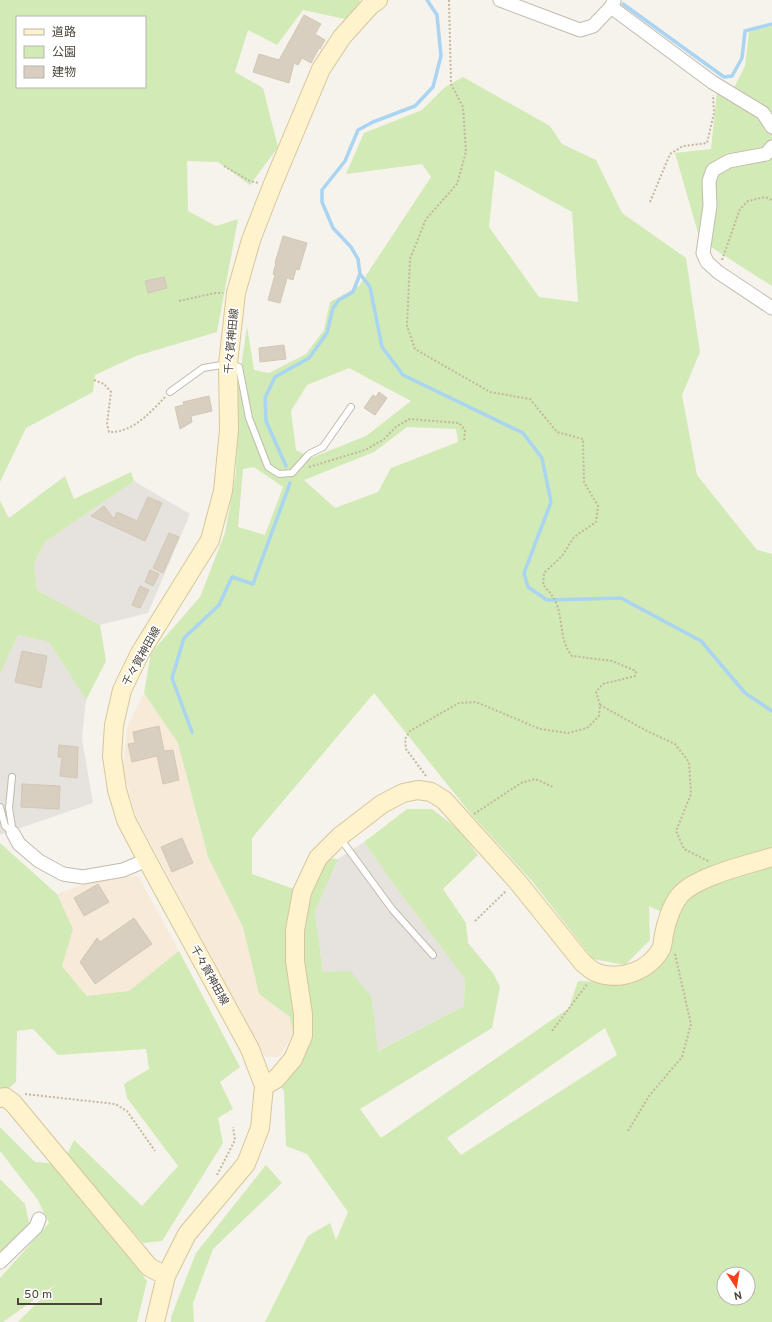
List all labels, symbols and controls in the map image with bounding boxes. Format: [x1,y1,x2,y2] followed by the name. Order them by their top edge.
[16,16,146,88] legend
[52,25,76,41] text: 道路
[52,45,76,61] text: 公園
[52,65,76,81] text: 建物
[222,308,242,375] street label: 千々賀神田線
[120,624,164,689] street label: 千々賀神田線
[187,943,231,1008] street label: 千々賀神田線
[716,1266,756,1306] north arrow
[18,1280,101,1306] scale bar
[24,1287,52,1303] text: 50 m
[733,1287,743,1302] text: N

